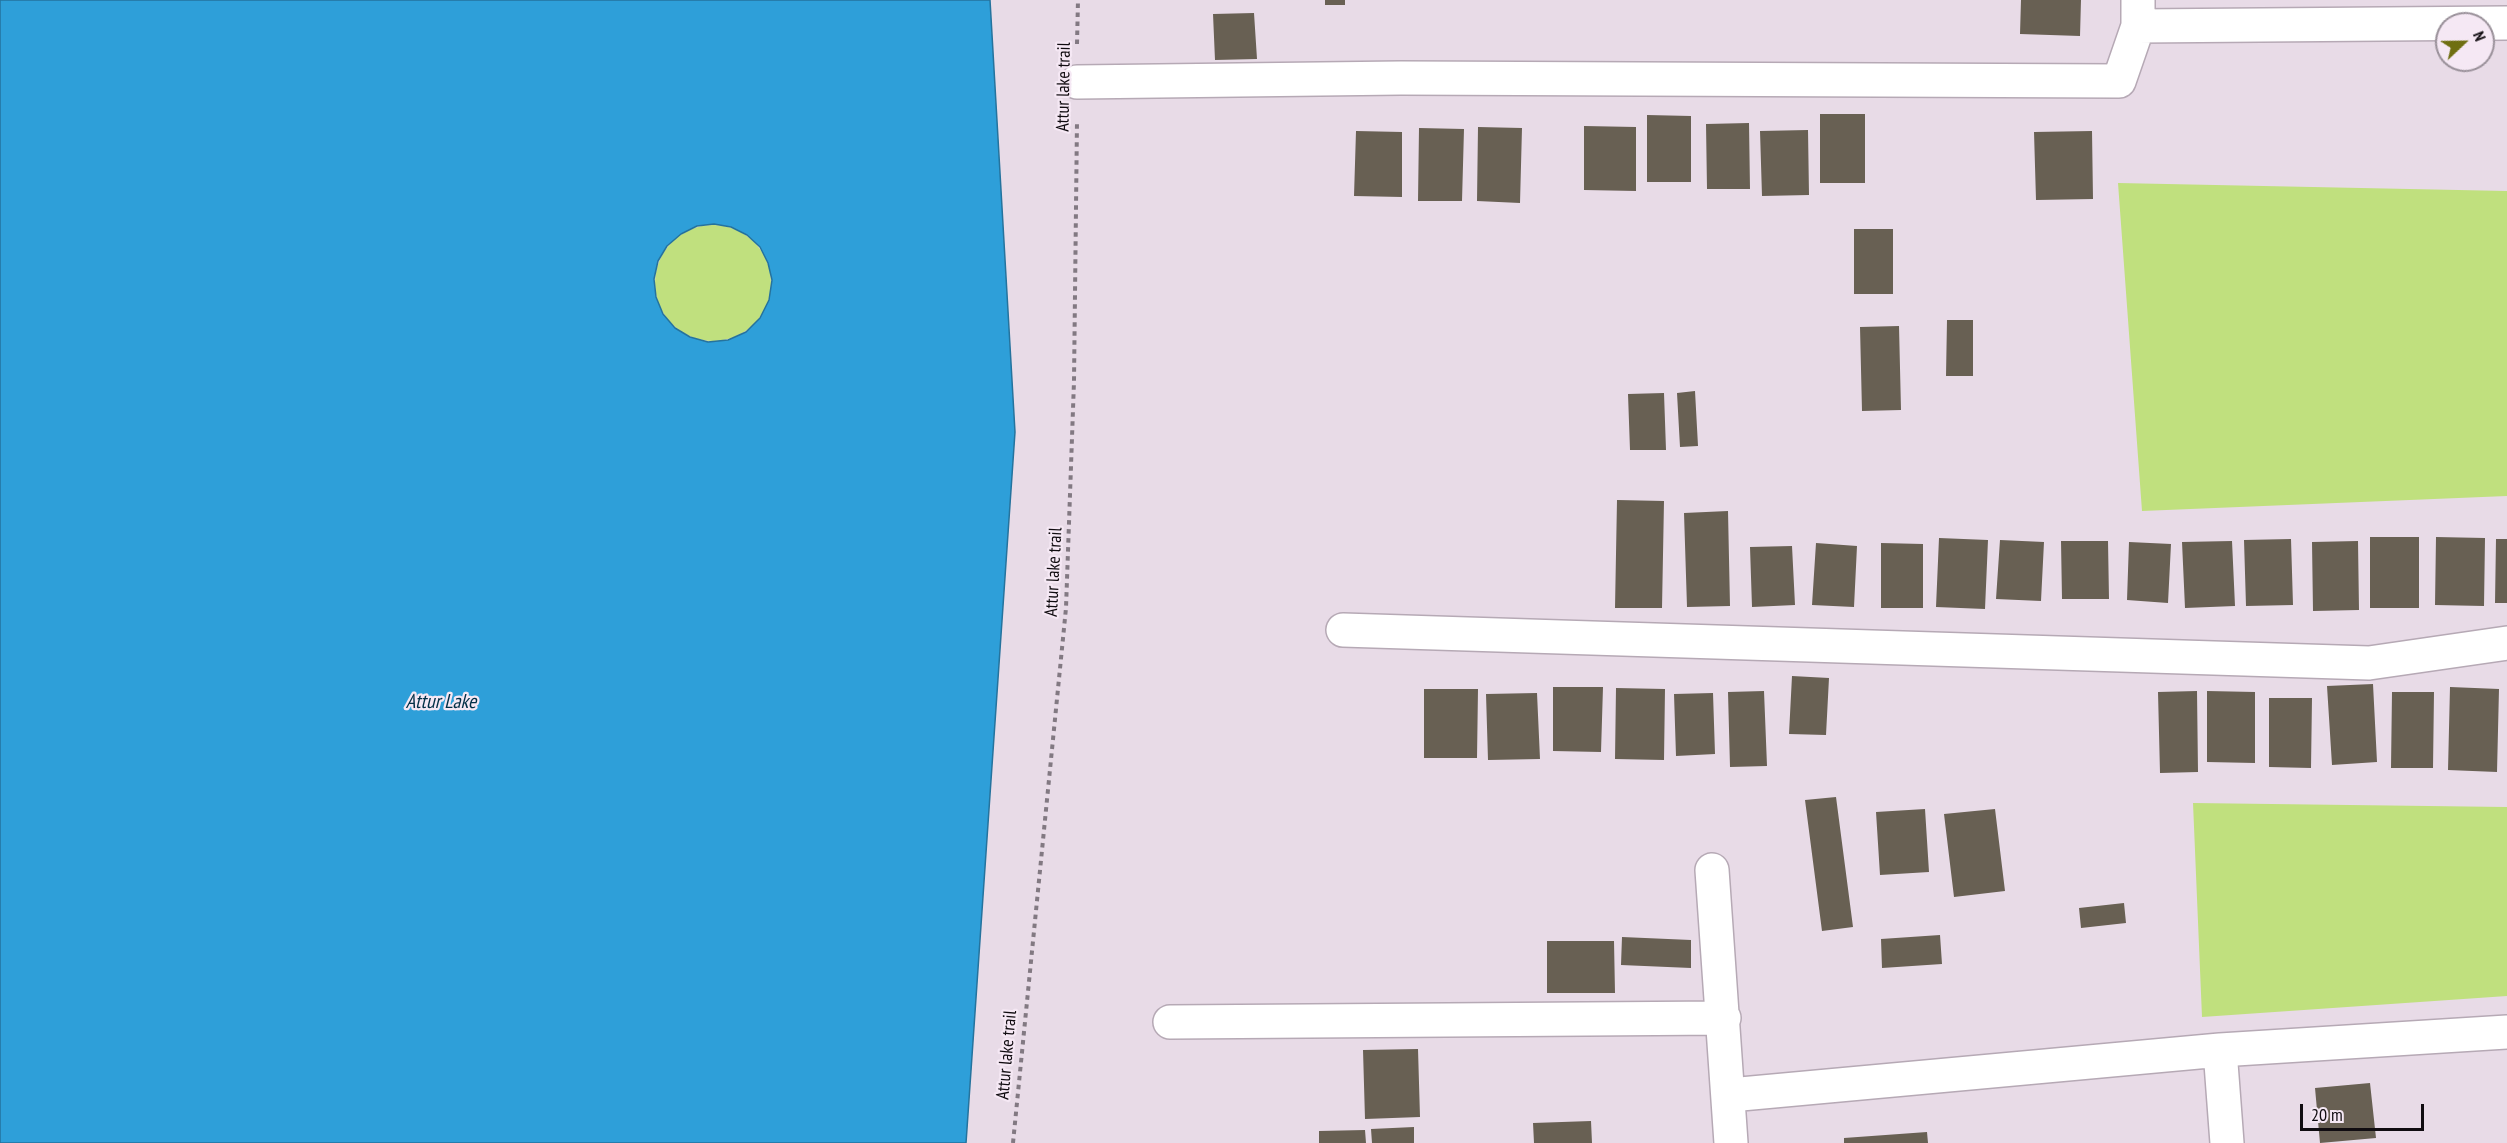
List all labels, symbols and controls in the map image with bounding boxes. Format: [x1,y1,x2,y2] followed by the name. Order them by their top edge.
[2435,12,2495,72] north arrow
[2469,28,2491,44] text: N
[1052,42,1076,132] street label: Attur lake trail
[1041,527,1067,617] street label: Attur lake trail
[406,690,476,714] water label: Attur Lake
[992,1010,1022,1100] street label: Attur lake trail
[2303,1092,2428,1130] scale bar
[2311,1103,2343,1126] text: 20 m

